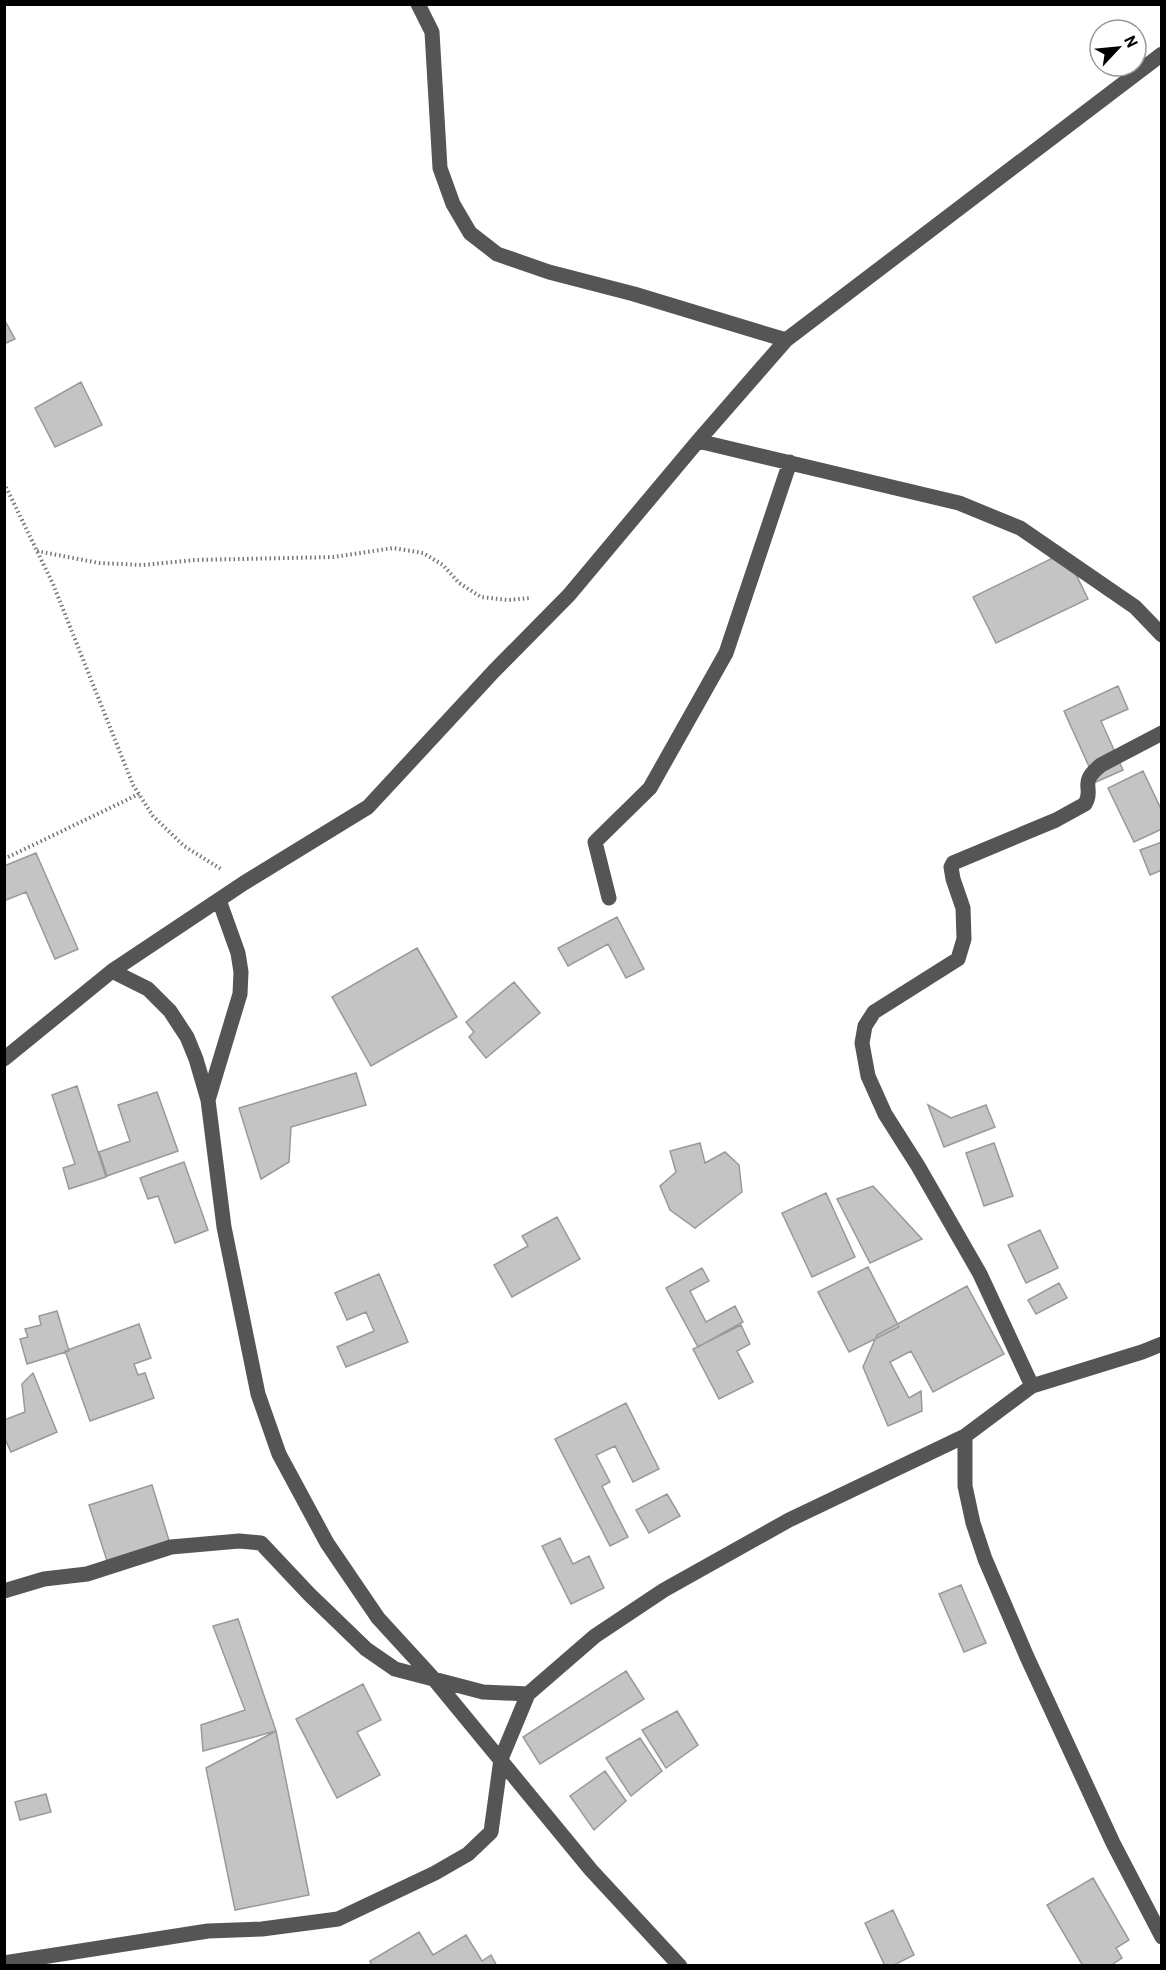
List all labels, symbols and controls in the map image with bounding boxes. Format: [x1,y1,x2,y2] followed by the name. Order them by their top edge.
[1088,18,1148,78] north arrow
[1121,32,1143,50] text: N

